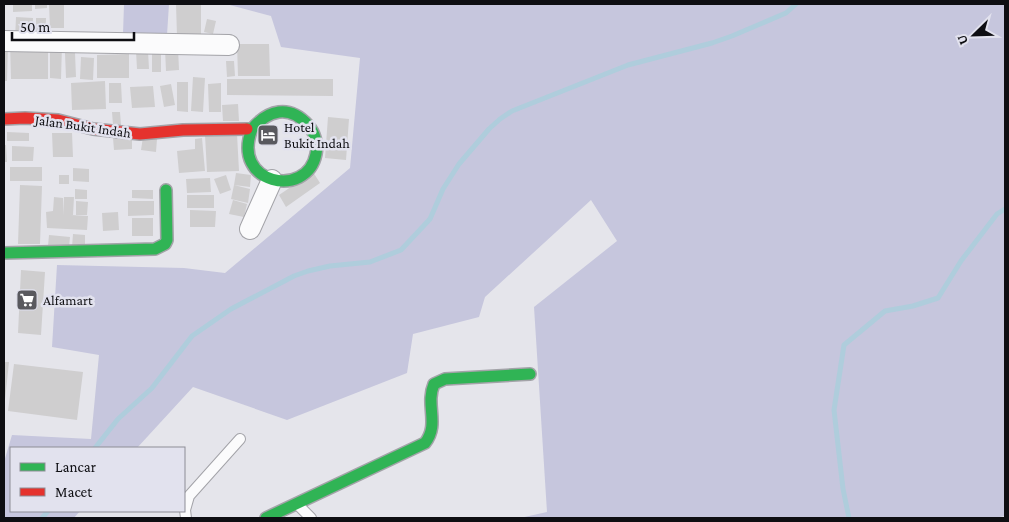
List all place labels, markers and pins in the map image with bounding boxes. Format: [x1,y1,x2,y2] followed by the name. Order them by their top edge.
[284,119,350,151] place label: Hotel Bukit Indah
[256,123,280,147] hotel icon: Hotel Bukit Indah
[15,288,39,312] supermarket icon: Alfamart
[43,292,93,308] place label: Alfamart

